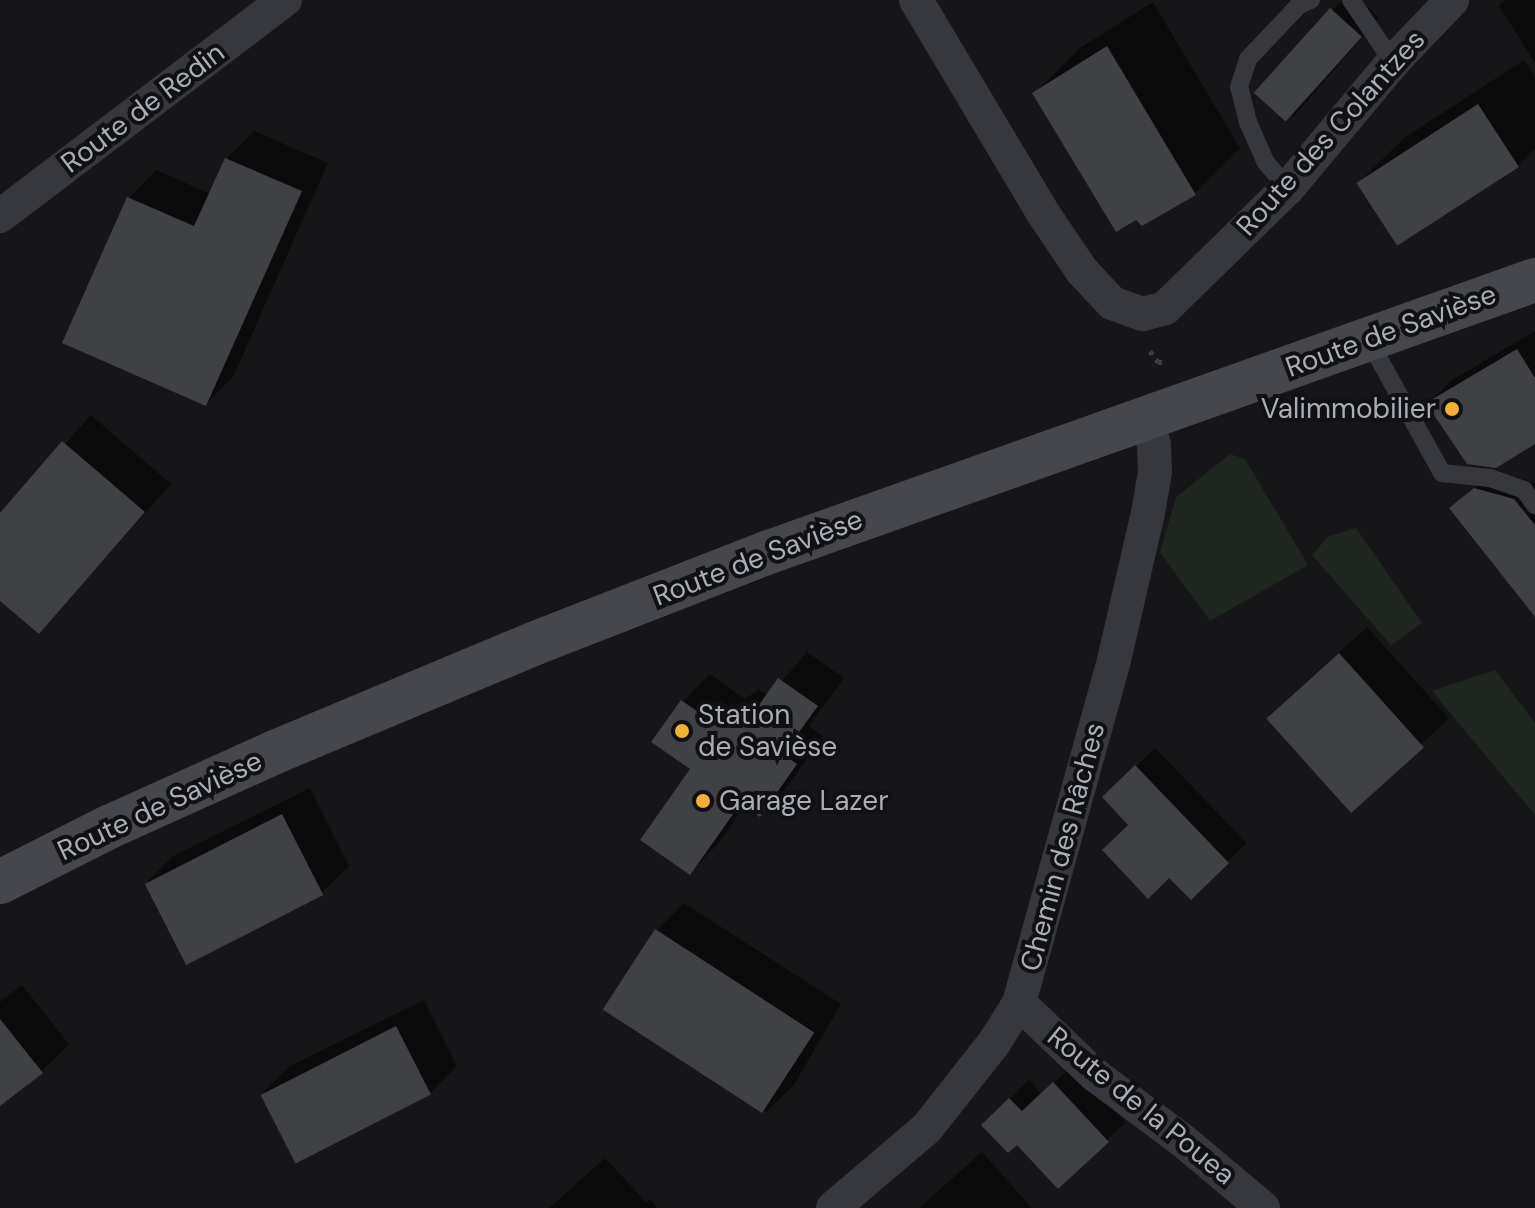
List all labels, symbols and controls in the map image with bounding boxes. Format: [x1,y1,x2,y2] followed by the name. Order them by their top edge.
[1230,23,1432,243] street label: Route des Colantzes
[55,36,231,180] street label: Route de Redin
[1281,277,1501,385] street label: Route de Savièse
[1261,392,1436,426] place label: Valimmobilier
[1443,400,1461,418] marker: Valimmobilier
[649,503,867,613] street label: Route de Savièse
[698,698,837,764] place label: Station de Savièse
[1014,719,1112,975] street label: Chemin des Râches
[673,722,691,740] marker: Station de Savièse
[52,744,268,868] street label: Route de Savièse
[719,784,889,818] place label: Garage Lazer
[694,792,712,810] marker: Garage Lazer
[1041,1020,1241,1192] street label: Route de la Pouea

